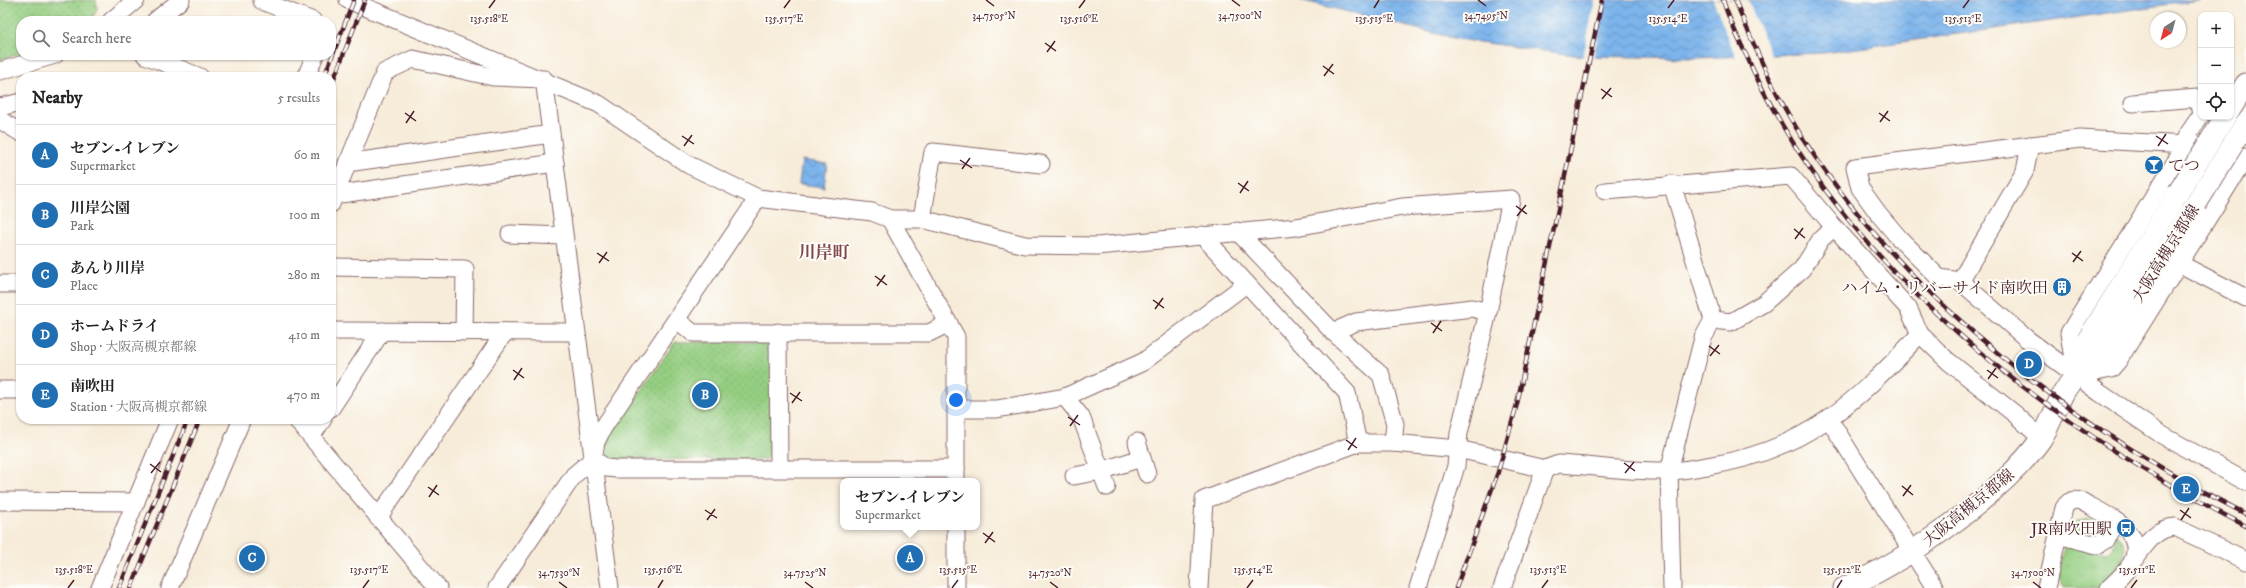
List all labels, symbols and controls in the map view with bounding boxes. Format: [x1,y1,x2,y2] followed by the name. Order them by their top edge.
[972,10,1016,22] text: 34.7505°N
[1218,10,1262,22] text: 34.7500°N
[1464,10,1508,22] text: 34.7495°N
[2150,12,2186,48] north arrow
[2198,12,2234,120] map controls
[2198,12,2234,48] button: +
[470,13,508,25] text: 135.518°E
[765,13,803,25] text: 135.517°E
[1060,13,1098,25] text: 135.516°E
[1355,13,1393,25] text: 135.515°E
[1649,13,1688,25] text: 135.514°E
[1945,13,1981,25] text: 135.513°E
[16,16,336,60] search box
[30,27,52,49] icon: search
[62,29,131,48] text: Search here
[2198,48,2234,84] button: −
[2198,84,2234,120] button: locate
[32,87,82,109] text: Nearby
[278,90,320,106] text: 5 results
[70,139,180,158] text: セブン-イレブン
[41,147,49,163] text: A
[294,147,320,163] text: 60 m
[2143,154,2165,176] bar icon: てつ
[2168,156,2200,176] place label: てつ
[70,158,136,174] text: Supermarket
[70,199,130,218] text: 川岸公園
[2128,201,2204,306] street label: 大阪高槻京都線
[41,207,49,223] text: B
[289,207,320,223] text: 100 m
[70,218,94,234] text: Park
[799,242,850,264] district label: 川岸町
[70,259,145,278] text: あんり川岸
[41,267,49,283] text: C
[288,267,320,283] text: 280 m
[2051,276,2073,298] building icon: ハイム・リバーサイド南吹田
[70,278,98,294] text: Place
[1842,278,2048,298] place label: ハイム・リバーサイド南吹田
[70,317,160,336] text: ホームドライ
[40,327,50,343] text: D
[288,327,320,343] text: 410 m
[70,339,196,355] text: Shop · 大阪高槻京都線
[2016,349,2042,379] pin: D
[70,377,115,396] text: 南吹田
[692,380,718,410] pin: B
[40,387,50,403] text: E
[287,387,320,403] text: 470 m
[946,390,966,410] your location
[70,399,207,415] text: Station · 大阪高槻京都線
[1919,465,2018,551] street label: 大阪高槻京都線
[2173,474,2199,504] pin: E
[840,478,980,530] popup
[855,488,965,507] text: セブン-イレブン
[855,507,921,523] text: Supermarket
[2115,517,2137,539] bus stop icon: JR南吹田駅
[2029,519,2112,539] place label: JR南吹田駅
[239,543,265,573] pin: C
[897,543,923,573] pin: A
[55,564,93,576] text: 135.518°E
[350,564,388,576] text: 135.517°E
[644,564,682,576] text: 135.516°E
[939,564,977,576] text: 135.515°E
[1234,564,1273,576] text: 135.514°E
[1530,564,1566,576] text: 135.513°E
[1823,564,1861,576] text: 135.512°E
[2119,564,2155,576] text: 135.511°E
[538,567,580,579] text: 34.7530°N
[784,567,826,579] text: 34.7525°N
[1028,567,1072,579] text: 34.7520°N
[2011,567,2055,579] text: 34.7500°N

